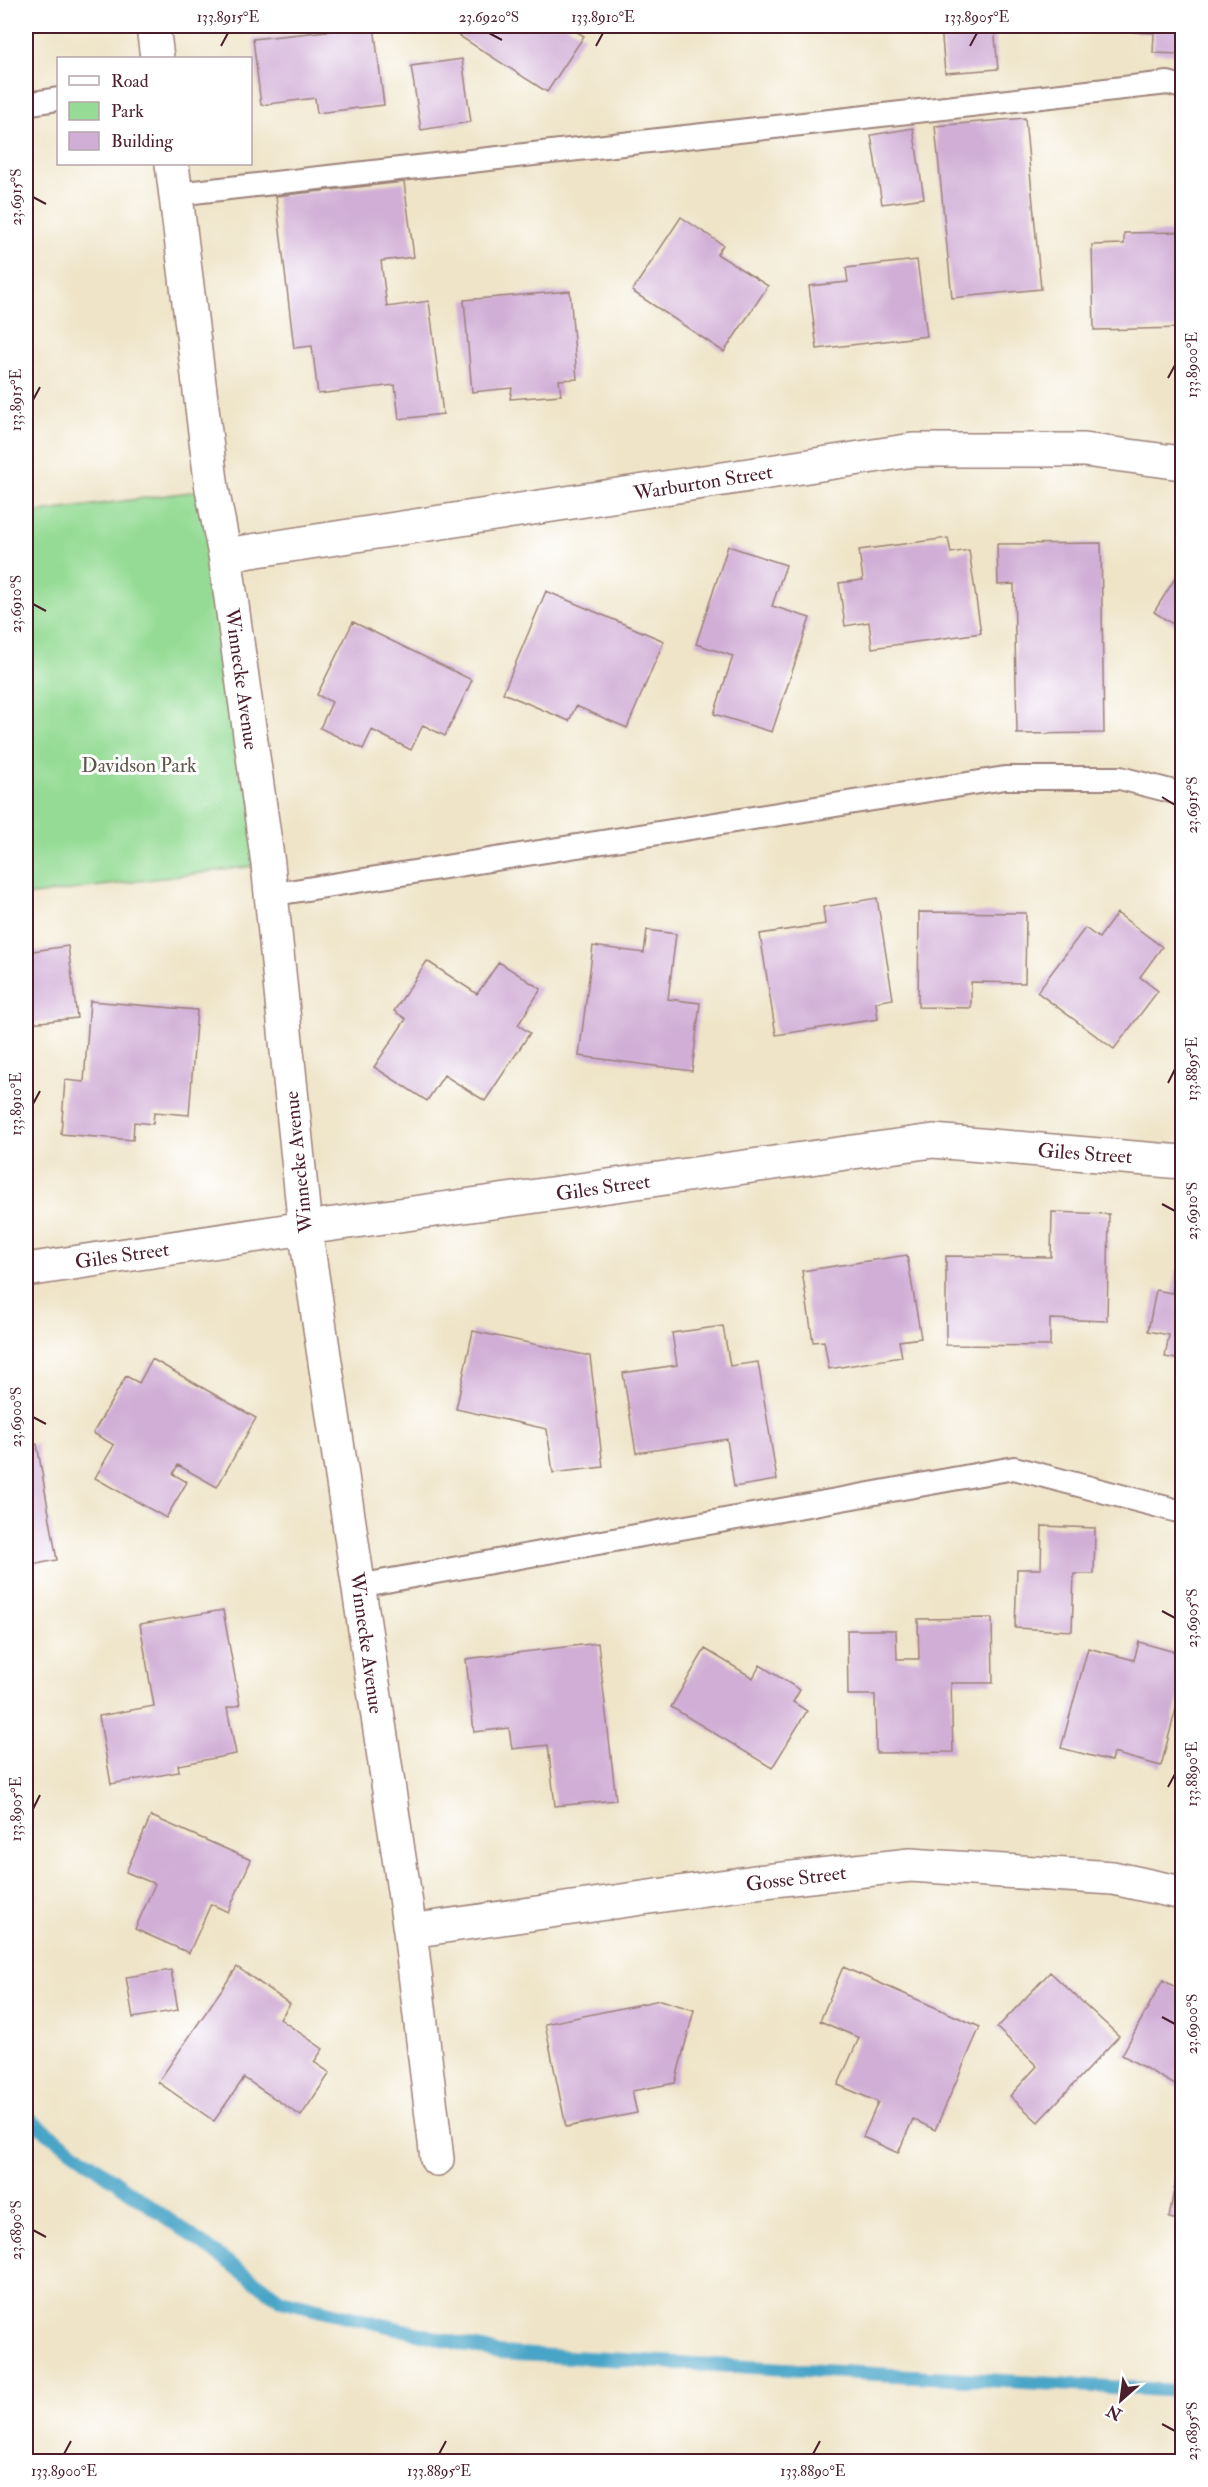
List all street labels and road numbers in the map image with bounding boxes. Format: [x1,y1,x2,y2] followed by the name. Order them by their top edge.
[631,459,775,506] street label: Warburton Street
[219,606,264,751] street label: Winnecke Avenue
[279,1090,318,1235] street label: Winnecke Avenue
[1037,1138,1134,1169] street label: Giles Street
[554,1168,652,1206] street label: Giles Street
[73,1236,171,1274] street label: Giles Street
[344,1570,389,1715] street label: Winnecke Avenue
[744,1860,848,1897] street label: Gosse Street

